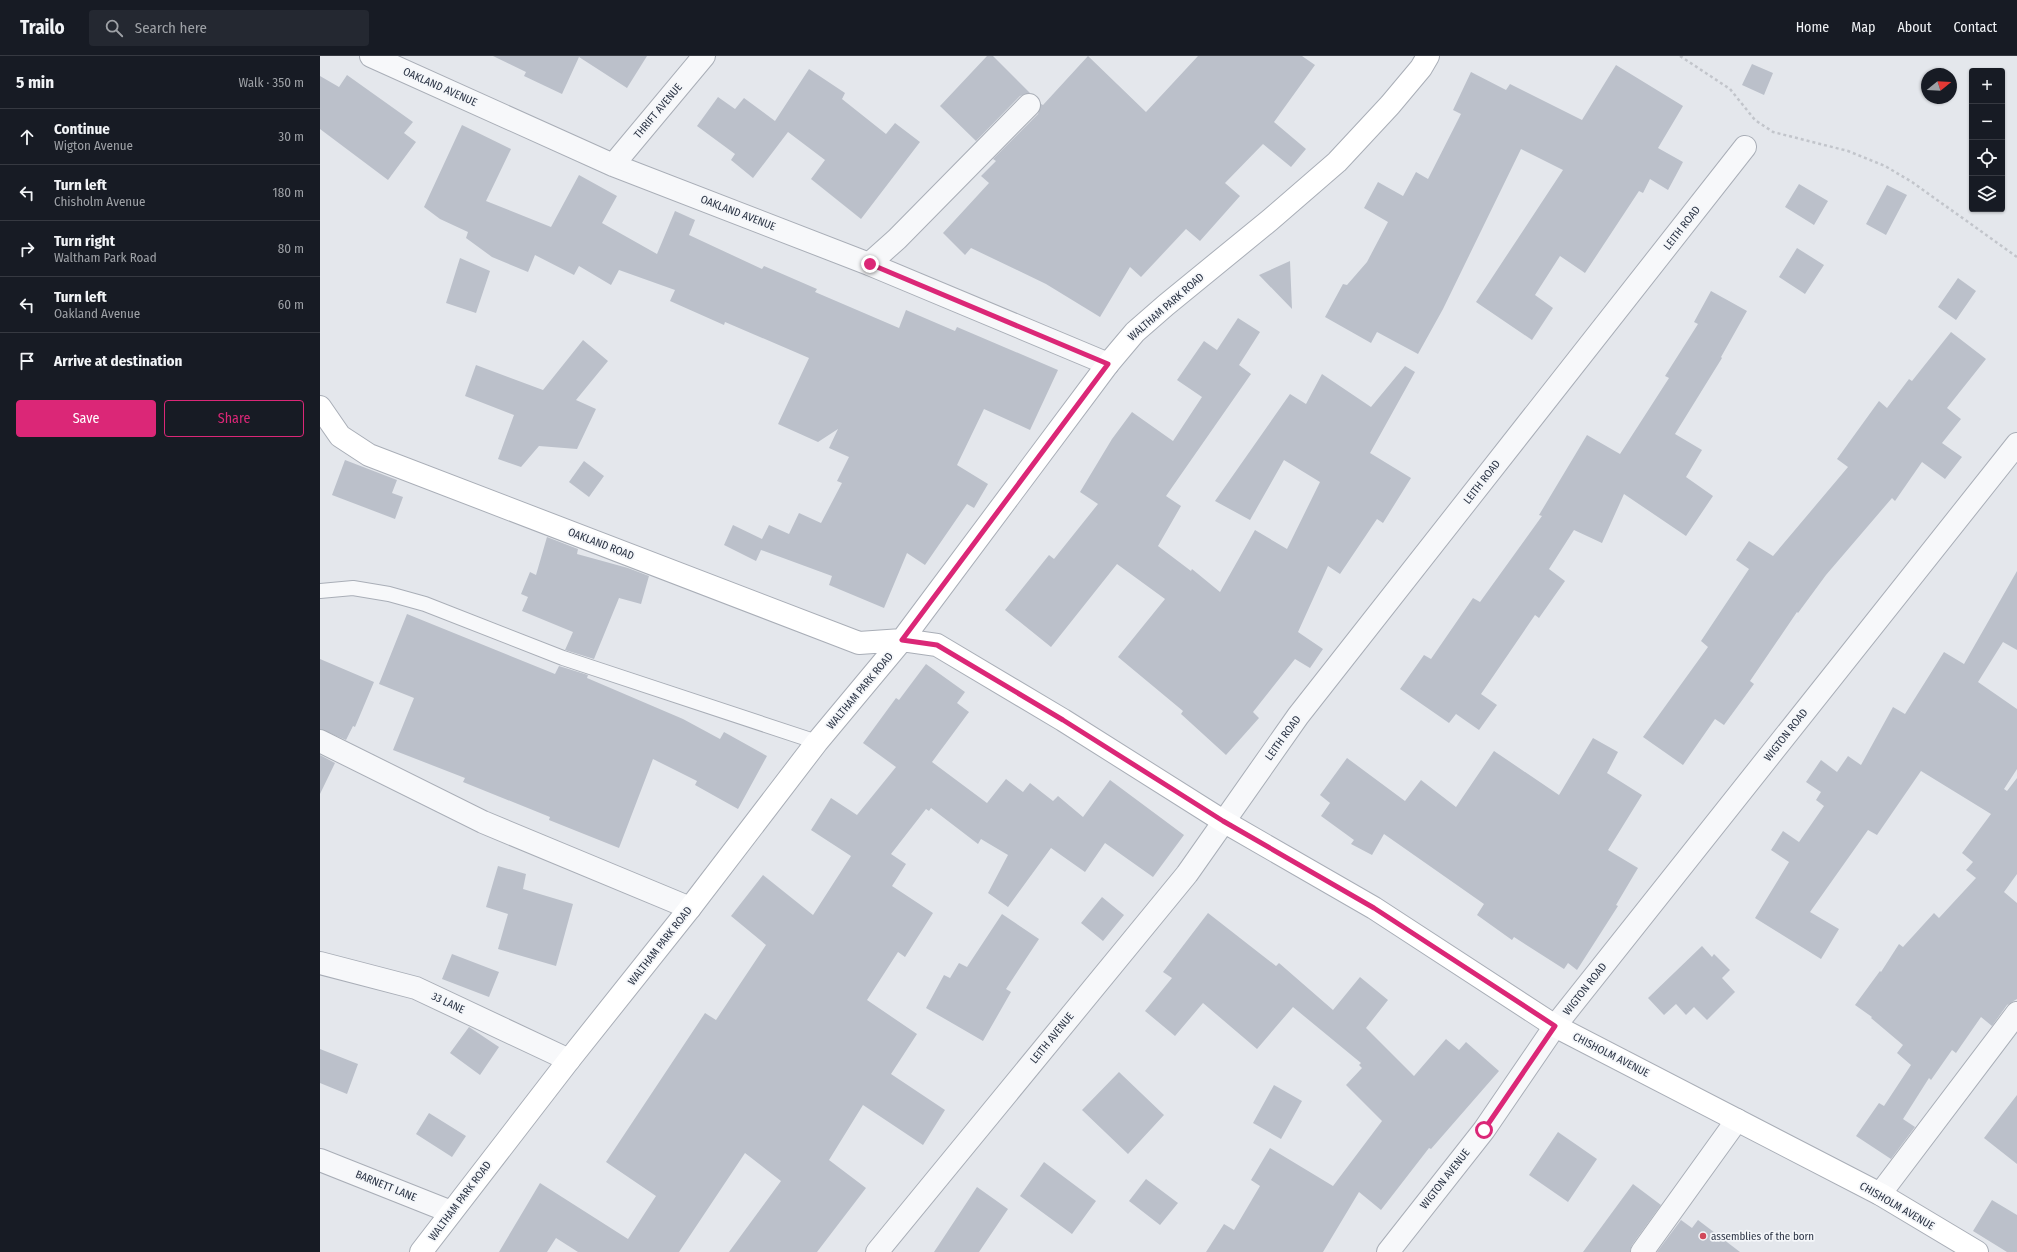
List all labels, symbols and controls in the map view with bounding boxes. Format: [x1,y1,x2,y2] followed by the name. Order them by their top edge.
[89,10,369,46] search box
[20,16,65,39] text: Trailo
[103,17,125,39] icon: search
[135,19,207,37] text: Search here
[1796,19,1829,36] text: Home
[1851,19,1875,36] text: Map
[1897,19,1932,36] text: About
[1954,19,1997,36] text: Contact
[401,65,479,109] street label: OAKLAND AVENUE
[1921,68,1957,104] north arrow
[1969,68,2005,212] map controls
[1969,68,2005,104] button: +
[16,72,54,93] text: 5 min
[238,75,304,90] text: Walk · 350 m
[631,81,685,141] street label: THRIFT AVENUE
[1969,104,2005,140] button: −
[54,120,110,138] text: Continue
[16,126,38,148] icon: ahead
[278,129,304,144] text: 30 m
[54,138,133,153] text: Wigton Avenue
[1969,140,2005,176] button: locate
[54,176,107,194] text: Turn left
[1969,176,2005,212] button: layers
[16,182,38,204] icon: left
[273,185,304,200] text: 180 m
[699,193,777,233] street label: OAKLAND AVENUE
[54,194,145,209] text: Chisholm Avenue
[1661,203,1703,253] street label: LEITH ROAD
[54,232,115,250] text: Turn right
[16,238,38,260] icon: right
[278,241,304,256] text: 80 m
[54,250,157,265] text: Waltham Park Road
[861,255,879,273] route end
[1125,271,1207,343] street label: WALTHAM PARK ROAD
[54,288,107,306] text: Turn left
[16,294,38,316] icon: left
[278,297,304,312] text: 60 m
[54,306,140,321] text: Oakland Avenue
[16,350,38,372] icon: arrive
[54,352,182,370] text: Arrive at destination
[16,400,156,437] button: Save
[164,400,304,437] button: Share
[1461,457,1503,507] street label: LEITH ROAD
[566,525,636,563] street label: OAKLAND ROAD
[824,650,896,732] street label: WALTHAM PARK ROAD
[1761,706,1811,764] street label: WIGTON ROAD
[1262,713,1304,763] street label: LEITH ROAD
[625,904,695,988] street label: WALTHAM PARK ROAD
[1560,960,1610,1018] street label: WIGTON ROAD
[429,990,467,1016] street label: 33 LANE
[1027,1010,1077,1066] street label: LEITH AVENUE
[1571,1030,1651,1080] street label: CHISHOLM AVENUE
[1475,1121,1493,1139] route start
[1417,1146,1473,1212] street label: WIGTON AVENUE
[426,1159,494,1243] street label: WALTHAM PARK ROAD
[353,1168,419,1204] street label: BARNETT LANE
[1857,1179,1937,1233] street label: CHISHOLM AVENUE
[1711,1230,1814,1243] place label: assemblies of the born
[1698,1231,1708,1241] marker: assemblies of the born

